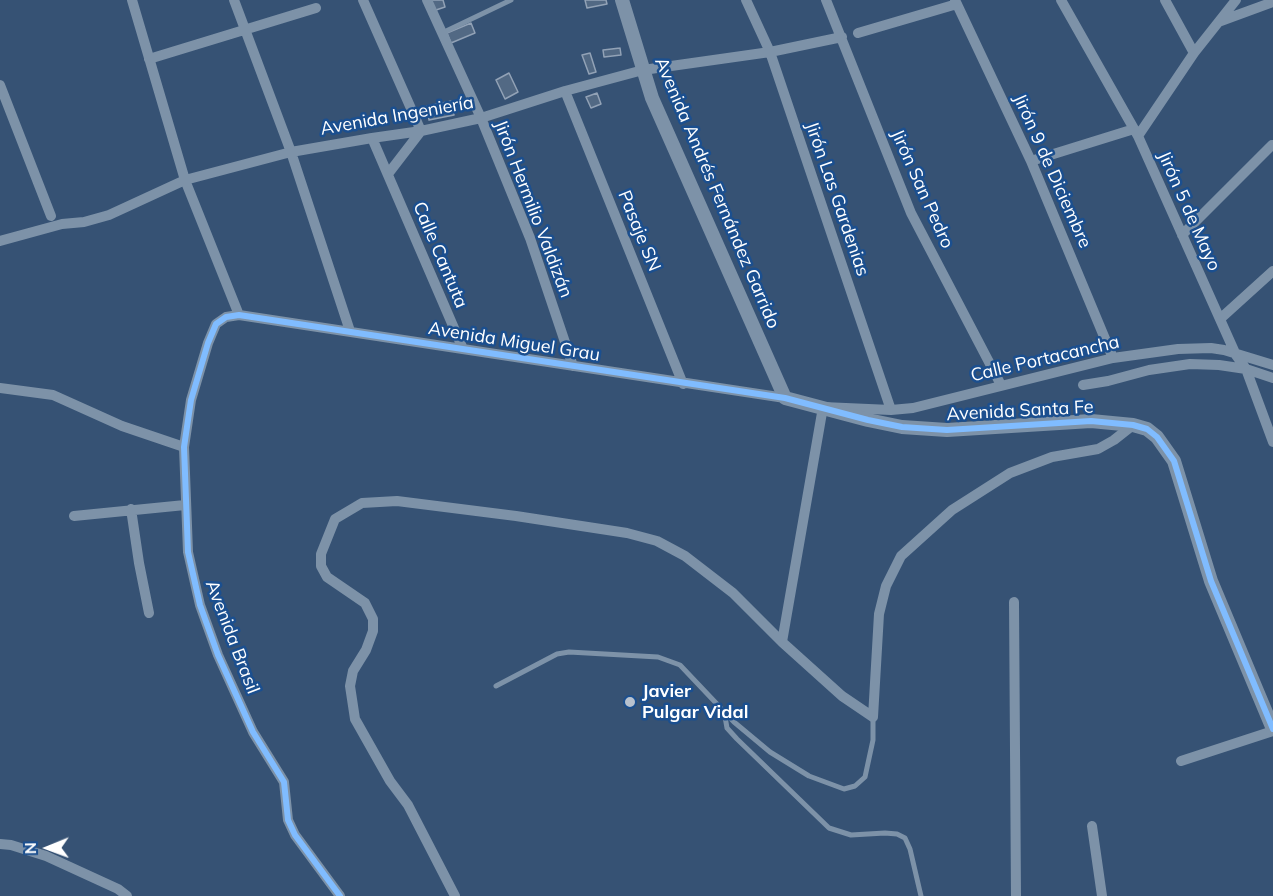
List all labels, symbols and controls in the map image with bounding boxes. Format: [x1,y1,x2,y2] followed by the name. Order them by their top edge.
[650,54,784,332] street label: Avenida Andrés Fernández Garrido
[1008,91,1096,251] street label: Jirón 9 de Diciembre
[319,92,475,140] street label: Avenida Ingeniería
[489,117,577,301] street label: Jirón Hermilio Valdizán
[800,119,874,279] street label: Jirón Las Gardenias
[886,126,958,252] street label: Jirón San Pedro
[1153,148,1225,274] street label: Jirón 5 de Mayo
[613,187,665,275] street label: Pasaje SN
[408,199,472,311] street label: Calle Cantuta
[427,318,601,366] street label: Avenida Miguel Grau
[969,331,1121,387] street label: Calle Portacancha
[946,396,1094,426] street label: Avenida Santa Fe
[200,577,264,697] street label: Avenida Brasil
[642,681,748,724] place label: Javier Pulgar Vidal
[623,695,637,709] marker: Javier Pulgar Vidal
[18,818,78,878] north arrow
[20,842,40,855] text: N

